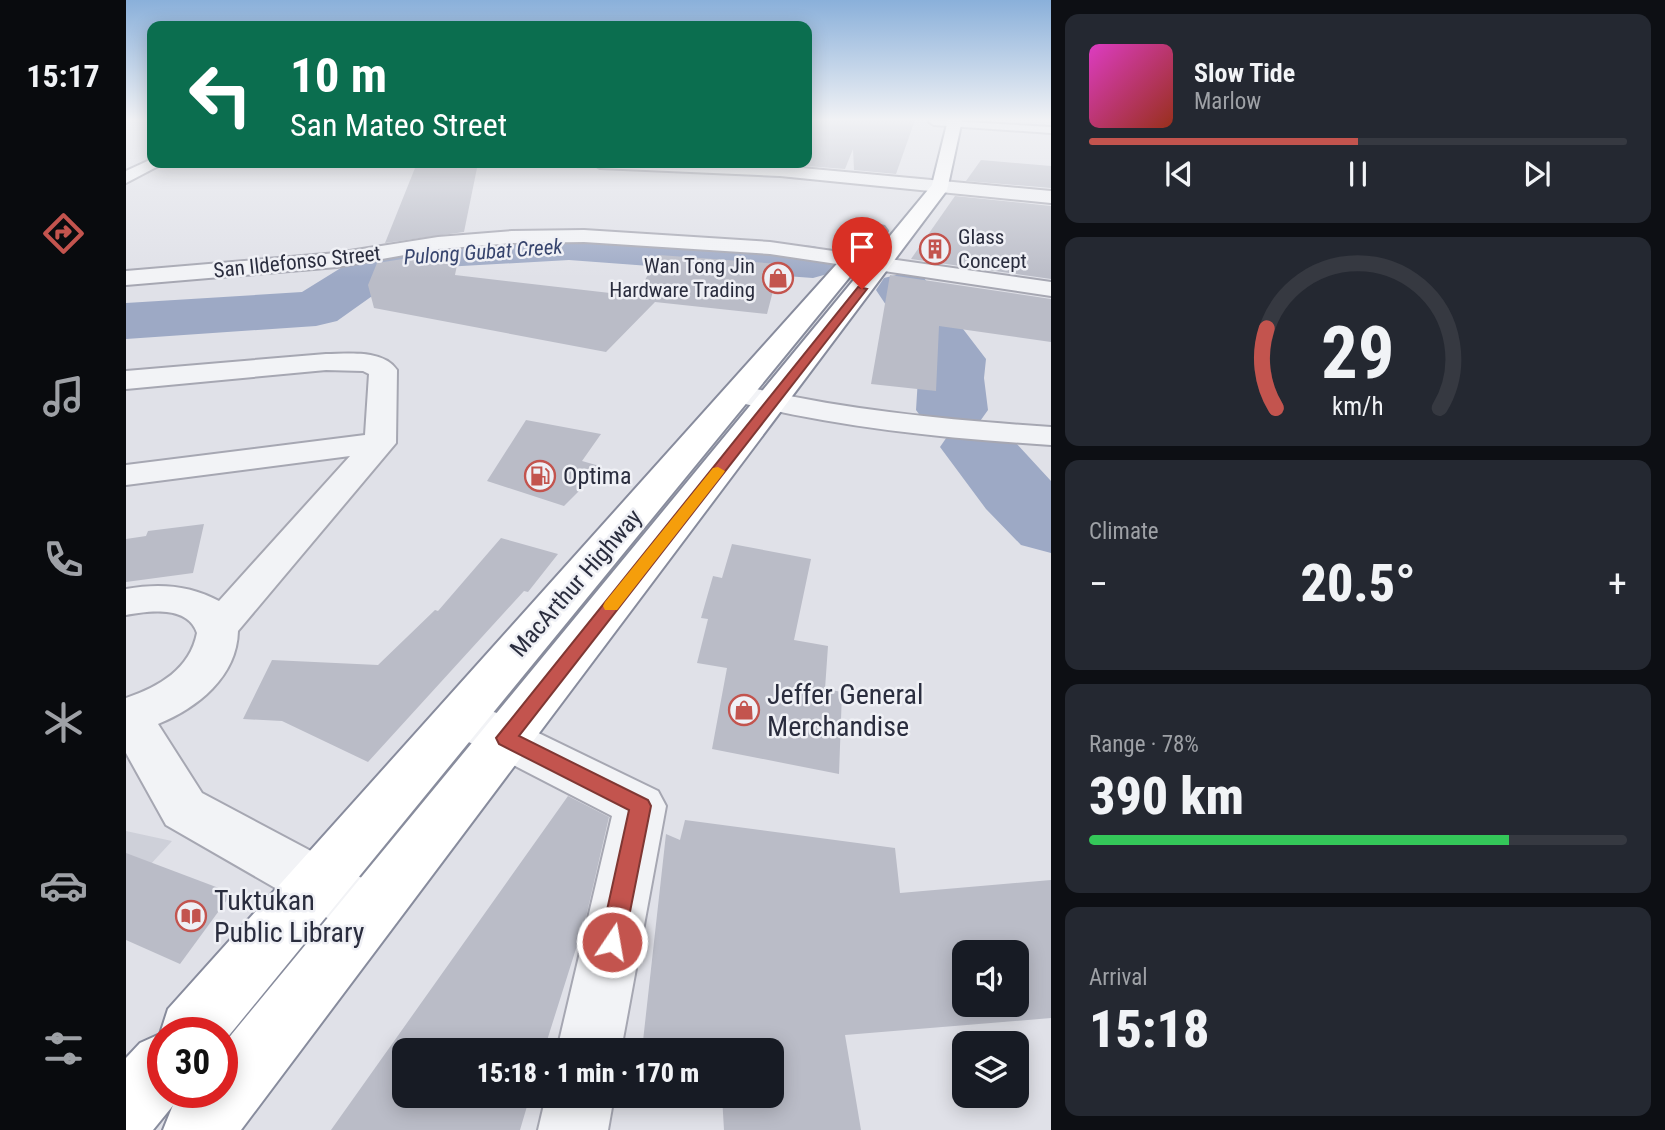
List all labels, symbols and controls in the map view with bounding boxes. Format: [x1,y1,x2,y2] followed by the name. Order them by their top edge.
[290,47,387,104] text: 10 m
[175,49,266,140] icon: left
[26,57,100,95] text: 15:17
[1194,58,1295,88] text: Slow Tide
[1194,88,1261,115] text: Marlow
[290,106,507,144] text: San Mateo Street
[1160,155,1198,193] icon: previous
[1339,155,1377,193] icon: pause
[1518,155,1556,193] icon: next
[39,209,88,258] icon: directions
[832,217,892,289] pin
[958,225,1027,273] place label: Glass Concept
[843,228,881,266] icon: arrive
[918,232,952,266] building icon: Glass Concept
[403,234,564,270] water label: Pulong Gubat Creek
[212,241,382,283] street label: San Ildefonso Street
[609,254,755,302] place label: Wan Tong Jin Hardware Trading
[761,261,795,295] shop icon: Wan Tong Jin Hardware Trading
[1321,310,1395,396] text: 29
[39,372,88,421] icon: music
[1332,392,1384,421] text: km/h
[523,459,557,493] fuel station icon: Optima
[563,462,631,490] place label: Optima
[504,504,648,662] street label: MacArthur Highway
[1089,518,1159,545] text: Climate
[39,535,88,584] icon: phone
[1300,553,1416,614] text: 20.5°
[1089,562,1108,606] text: −
[1608,562,1627,606] text: +
[767,678,923,743] place label: Jeffer General Merchandise
[727,693,761,727] shop icon: Jeffer General Merchandise
[39,698,88,747] icon: climate
[1089,731,1199,758] text: Range · 78%
[1089,766,1244,827] text: 390 km
[39,861,88,910] icon: car
[214,884,365,949] place label: Tuktukan Public Library
[174,899,208,933] library icon: Tuktukan Public Library
[575,905,649,979] position arrow
[952,940,1029,1108] map controls
[952,940,1029,1017] button: sound
[1089,964,1148,991] text: Arrival
[1089,999,1209,1060] text: 15:18
[147,1017,238,1108] speed limit sign: 30
[39,1024,88,1073] icon: filters
[952,1031,1029,1108] button: layers
[477,1058,699,1088] text: 15:18 · 1 min · 170 m

